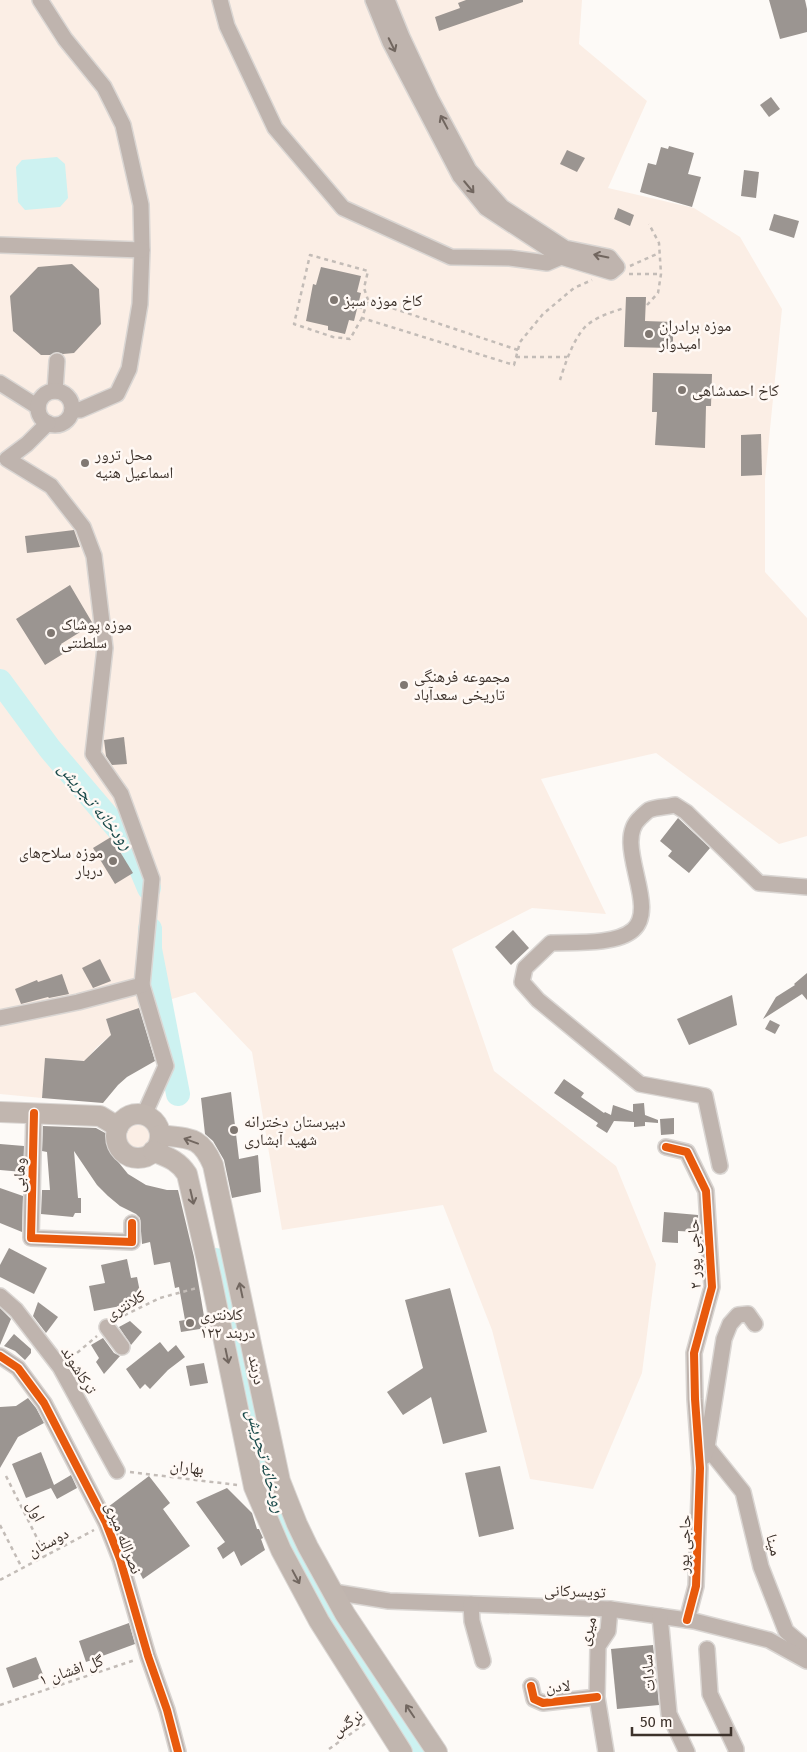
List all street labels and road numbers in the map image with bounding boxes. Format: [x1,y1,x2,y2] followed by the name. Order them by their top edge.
[9,1157,30,1193] street label: وهابی
[683,1219,706,1289] street label: حاجی پور ۲
[102,1286,149,1325] street label: کلانتری
[57,1343,101,1398] street label: ترکاشوند
[245,1354,269,1386] street label: دربند
[169,1456,205,1479] street label: بهاران
[22,1497,49,1525] street label: اول
[101,1499,146,1577] street label: نصرالله میری
[673,1514,696,1575] street label: حاجی پور
[24,1523,72,1562] street label: دوستان
[762,1532,786,1558] street label: مینا
[544,1580,606,1603] street label: تویسرکانی
[574,1614,601,1648] street label: میری
[37,1651,106,1690] street label: گل افشان ۱
[637,1654,659,1692] street label: سادات
[545,1676,571,1697] street label: لادن
[328,1706,367,1741] street label: نرگس

